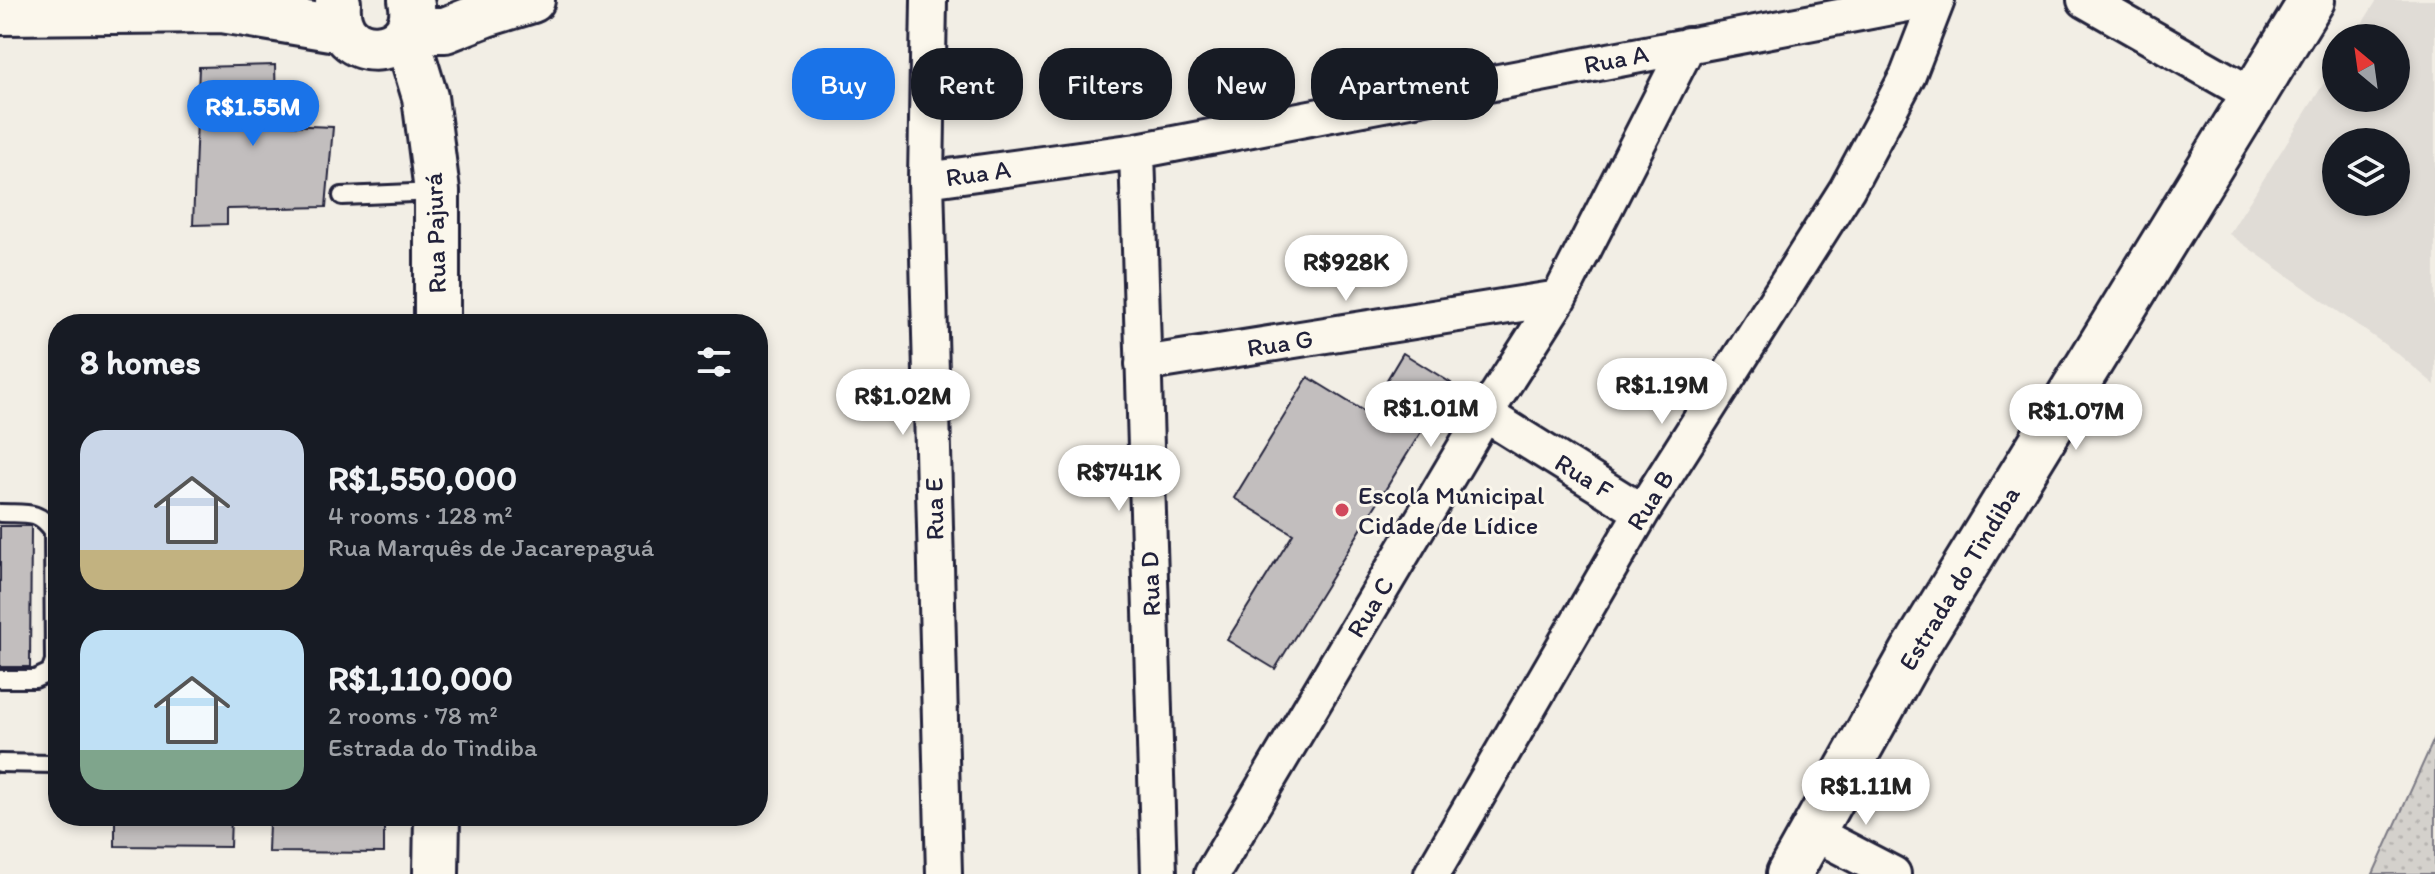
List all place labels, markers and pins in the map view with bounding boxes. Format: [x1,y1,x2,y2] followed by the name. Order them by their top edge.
[179,80,327,148] pin: R$1.55M
[1281,235,1411,303] pin: R$928K
[1588,358,1736,426] pin: R$1.19M
[829,369,977,437] pin: R$1.02M
[1357,381,1505,449] pin: R$1.01M
[2002,384,2150,452] pin: R$1.07M
[1054,445,1184,513] pin: R$741K
[1358,479,1544,541] place label: Escola Municipal Cidade de Lídice
[1333,501,1351,519] marker: Escola Municipal Cidade de Lídice
[1792,759,1940,827] pin: R$1.11M

